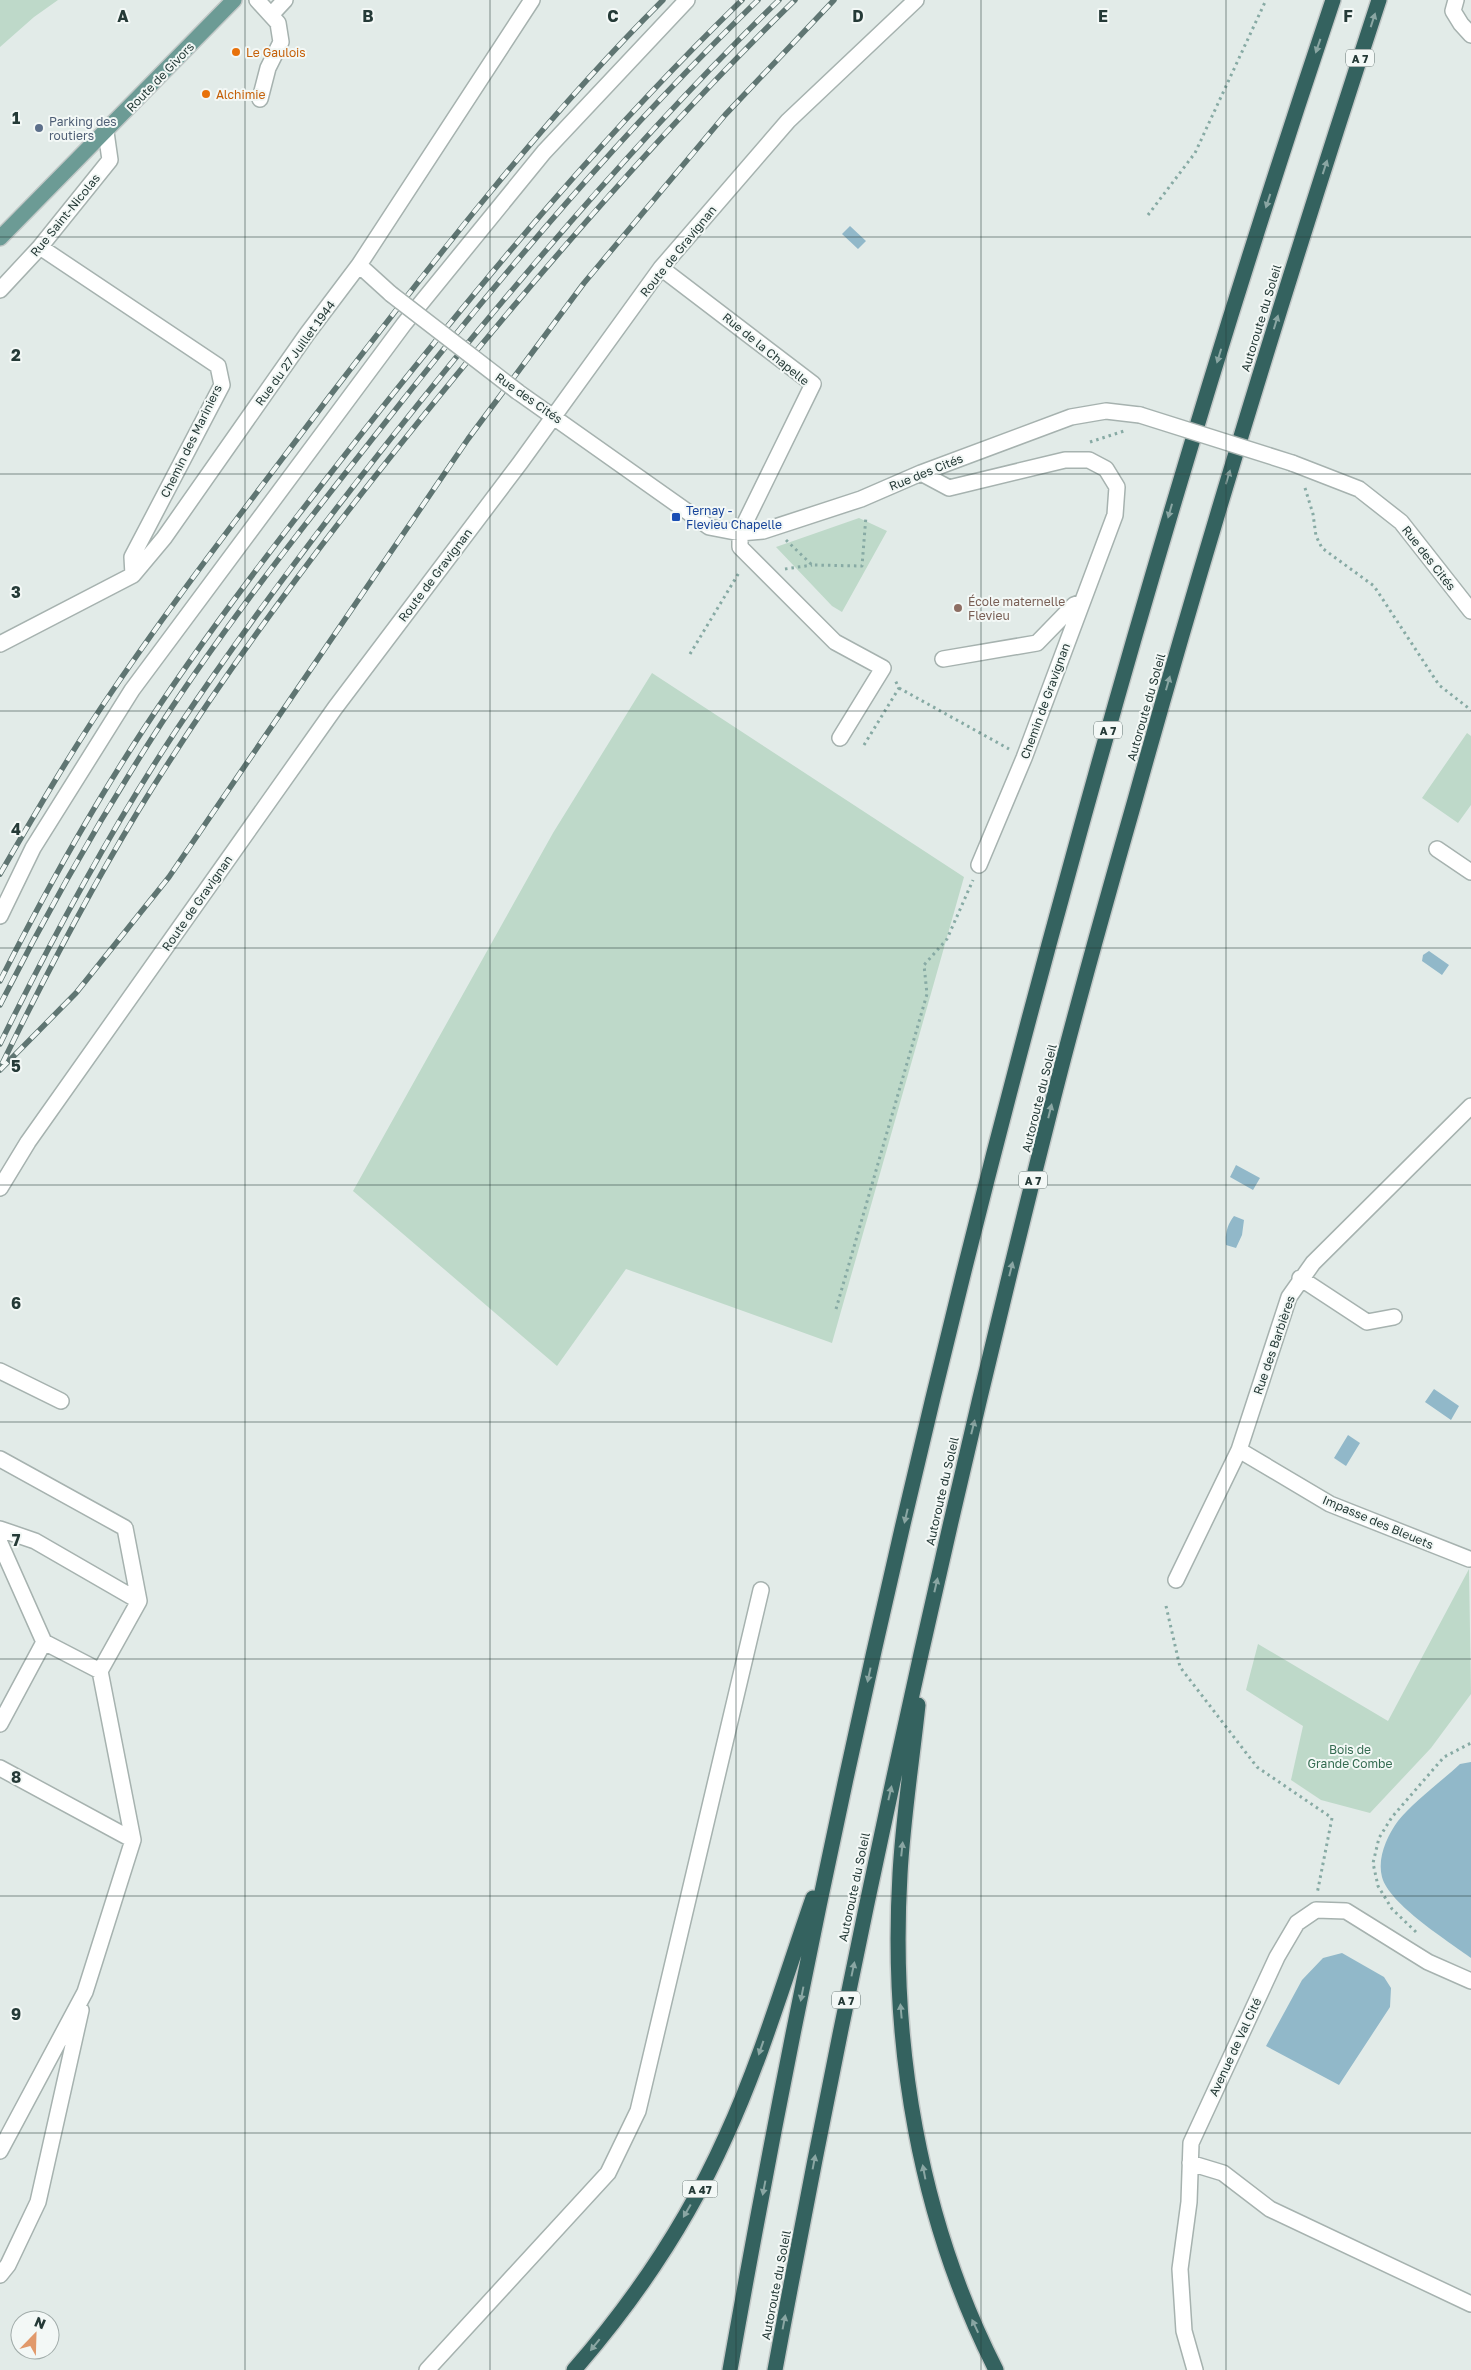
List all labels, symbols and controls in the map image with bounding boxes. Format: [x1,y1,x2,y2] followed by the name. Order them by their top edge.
[117,6,129,26] text: A
[362,6,374,26] text: B
[607,6,619,26] text: C
[852,6,864,26] text: D
[1098,6,1108,26] text: E
[1343,6,1353,26] text: F
[1370,13,1377,28] one-way arrow
[123,39,197,115] street label: Route de Givors
[1314,39,1322,54] one-way arrow
[246,45,306,60] place label: Le Gaulois
[230,46,242,58] marker: Le Gaulois
[1346,49,1374,66] road number: A 7
[216,87,265,102] place label: Alchimie
[200,88,212,100] marker: Alchimie
[12,108,20,128] text: 1
[49,114,117,143] place label: Parking des routiers
[33,122,45,134] marker: Parking des routiers
[1321,159,1329,174] one-way arrow
[27,171,103,259] street label: Rue Saint-Nicolas
[1263,193,1271,208] one-way arrow
[637,202,719,300] street label: Route de Gravignan
[1238,263,1284,373] street label: Autoroute du Soleil
[252,298,338,408] street label: Rue du 27 Juillet 1944
[720,309,812,389] street label: Rue de la Chapelle
[1272,314,1280,329] one-way arrow
[11,345,21,365] text: 2
[1214,348,1222,363] one-way arrow
[493,369,565,427] street label: Rue des Cités
[157,382,225,500] street label: Chemin des Mariniers
[887,450,965,494] street label: Rue des Cités
[1225,469,1233,484] one-way arrow
[686,503,782,532] place label: Ternay - Flevieu Chapelle
[1166,503,1174,518] one-way arrow
[670,511,682,523] marker: Ternay - Flevieu Chapelle
[1399,523,1459,593] street label: Rue des Cités
[395,525,475,625] street label: Route de Gravignan
[11,582,21,602] text: 3
[968,594,1065,623] place label: École maternelle Flevieu
[952,602,964,614] marker: École maternelle Flevieu
[1017,641,1073,761] street label: Chemin de Gravignan
[1123,651,1169,762] street label: Autoroute du Soleil
[1164,676,1172,691] one-way arrow
[1094,722,1122,738] road number: A 7
[11,819,21,839] text: 4
[158,852,236,954] street label: Route de Gravignan
[1018,1042,1060,1154] street label: Autoroute du Soleil
[11,1056,21,1076] text: 5
[1046,1103,1054,1118] one-way arrow
[1019,1172,1047,1188] road number: A 7
[1008,1261,1016,1276] one-way arrow
[11,1293,21,1313] text: 6
[1250,1293,1298,1397] street label: Rue des Barbières
[969,1419,977,1434] one-way arrow
[922,1435,962,1547] street label: Autoroute du Soleil
[1320,1492,1436,1552] street label: Impasse des Bleuets
[902,1509,910,1524] one-way arrow
[12,1530,21,1550] text: 7
[932,1577,940,1592] one-way arrow
[865,1667,873,1682] one-way arrow
[1308,1742,1392,1771] park label: Bois de Grande Combe
[11,1767,21,1787] text: 8
[886,1785,894,1800] one-way arrow
[835,1831,873,1943] street label: Autoroute du Soleil
[898,1841,906,1857] one-way arrow
[849,1961,857,1976] one-way arrow
[798,1987,806,2002] one-way arrow
[832,1992,860,2008] road number: A 7
[1206,1995,1264,2099] street label: Avenue de Val Cité
[897,2003,905,2019] one-way arrow
[11,2004,21,2024] text: 9
[757,2040,765,2055] one-way arrow
[811,2154,819,2170] one-way arrow
[919,2164,927,2180] one-way arrow
[682,2180,718,2198] road number: A 47
[759,2181,767,2197] one-way arrow
[683,2205,692,2218] one-way arrow
[758,2229,794,2341] street label: Autoroute du Soleil
[10,2310,60,2360] north arrow
[32,2313,48,2332] text: N
[780,2314,788,2330] one-way arrow
[970,2319,978,2333] one-way arrow
[590,2338,601,2351] one-way arrow

